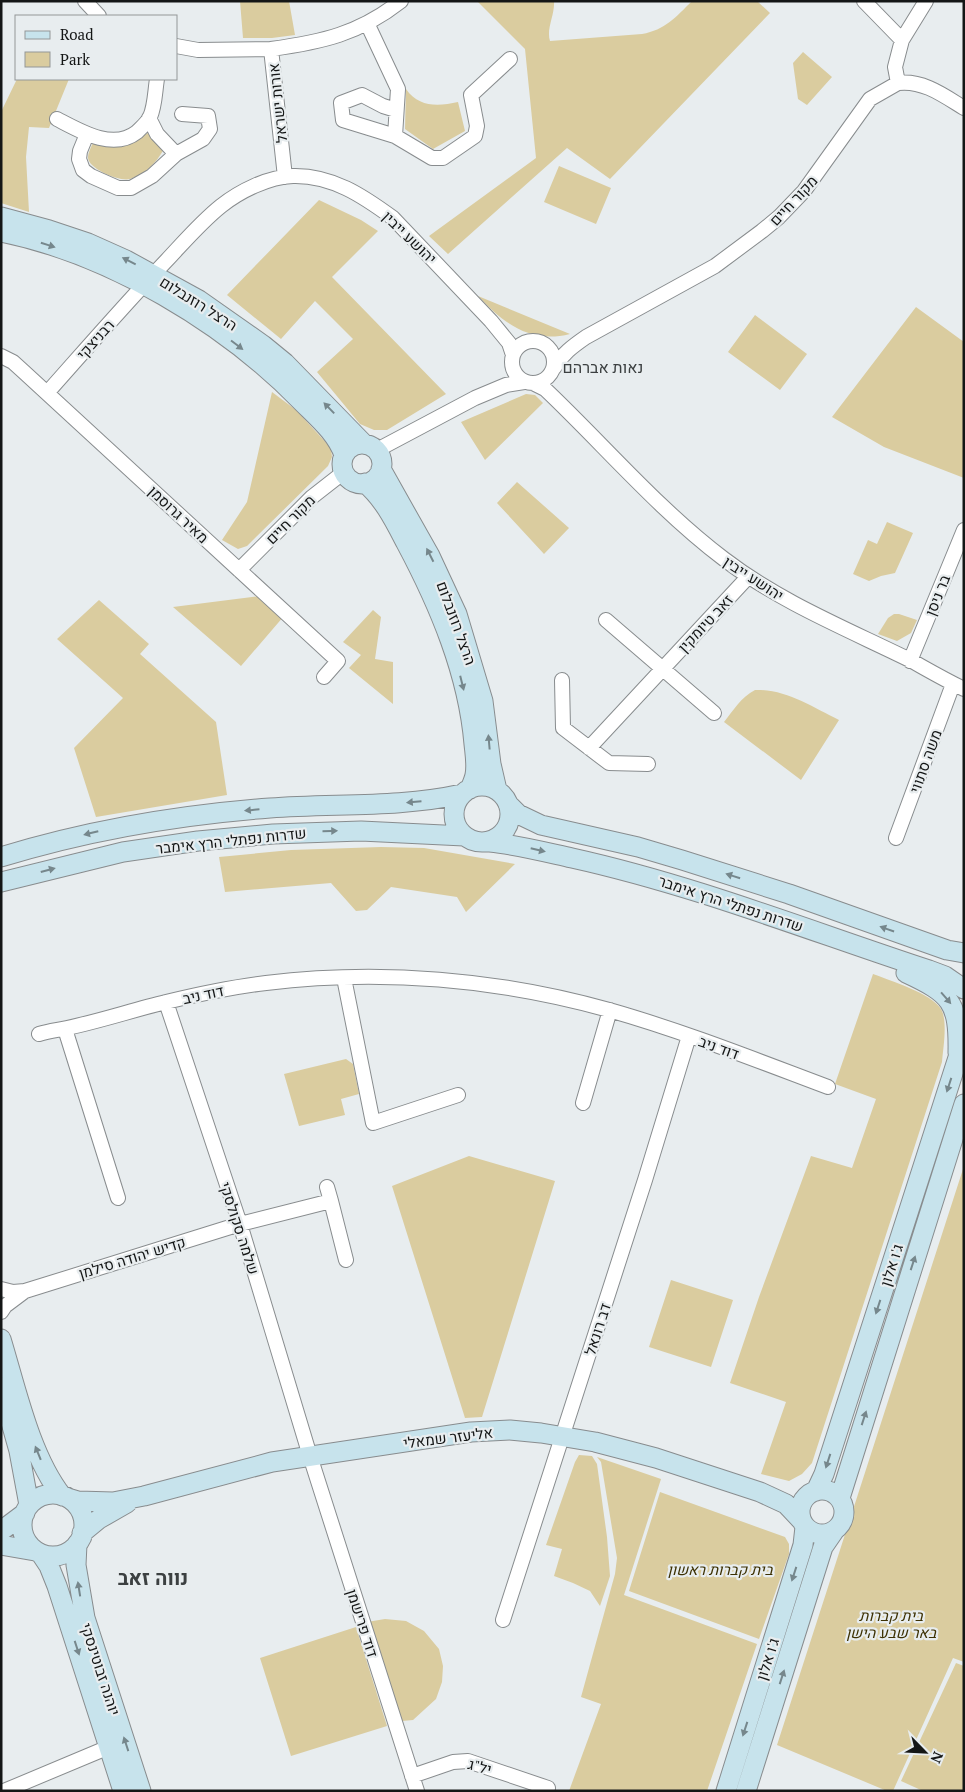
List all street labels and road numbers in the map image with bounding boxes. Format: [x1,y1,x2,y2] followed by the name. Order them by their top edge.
[263,62,291,144] street label: אורות ישראל
[765,171,821,229] street label: מקור חיים
[379,206,441,268] street label: יהושע ייבין
[156,271,242,335] street label: הרצל רוזנבלום
[72,315,118,363] street label: רבניצקי
[145,481,213,547] street label: מאיר גרוסמן
[261,490,319,548] street label: מקור חיים
[720,551,788,605] street label: יהושע ייבין
[920,571,954,619] street label: בר ניסן
[433,578,481,668] street label: הרצל רוזנבלום
[673,590,737,656] street label: זאב טיומקין
[904,726,946,796] street label: משה סתווי
[155,822,307,858] street label: שדרות נפתלי הרץ אימבר
[656,870,806,936] street label: שדרות נפתלי הרץ אימבר
[181,980,226,1008] street label: דוד ניב
[696,1030,742,1064] street label: דוד ניב
[216,1179,264,1277] street label: שלמה סקולסקי
[76,1231,188,1283] street label: קדיש יהודה סילמן
[875,1241,907,1289] street label: ג'ו אלון
[579,1300,615,1358] street label: דב רונאל
[402,1422,494,1452] street label: אליעזר שמאלי
[343,1586,383,1660] street label: דוד פרישמן
[77,1620,125,1718] street label: יוהנה זבוטינסקי
[751,1635,783,1683] street label: ג'ו אלון
[466,1753,494,1779] street label: יל"ג

